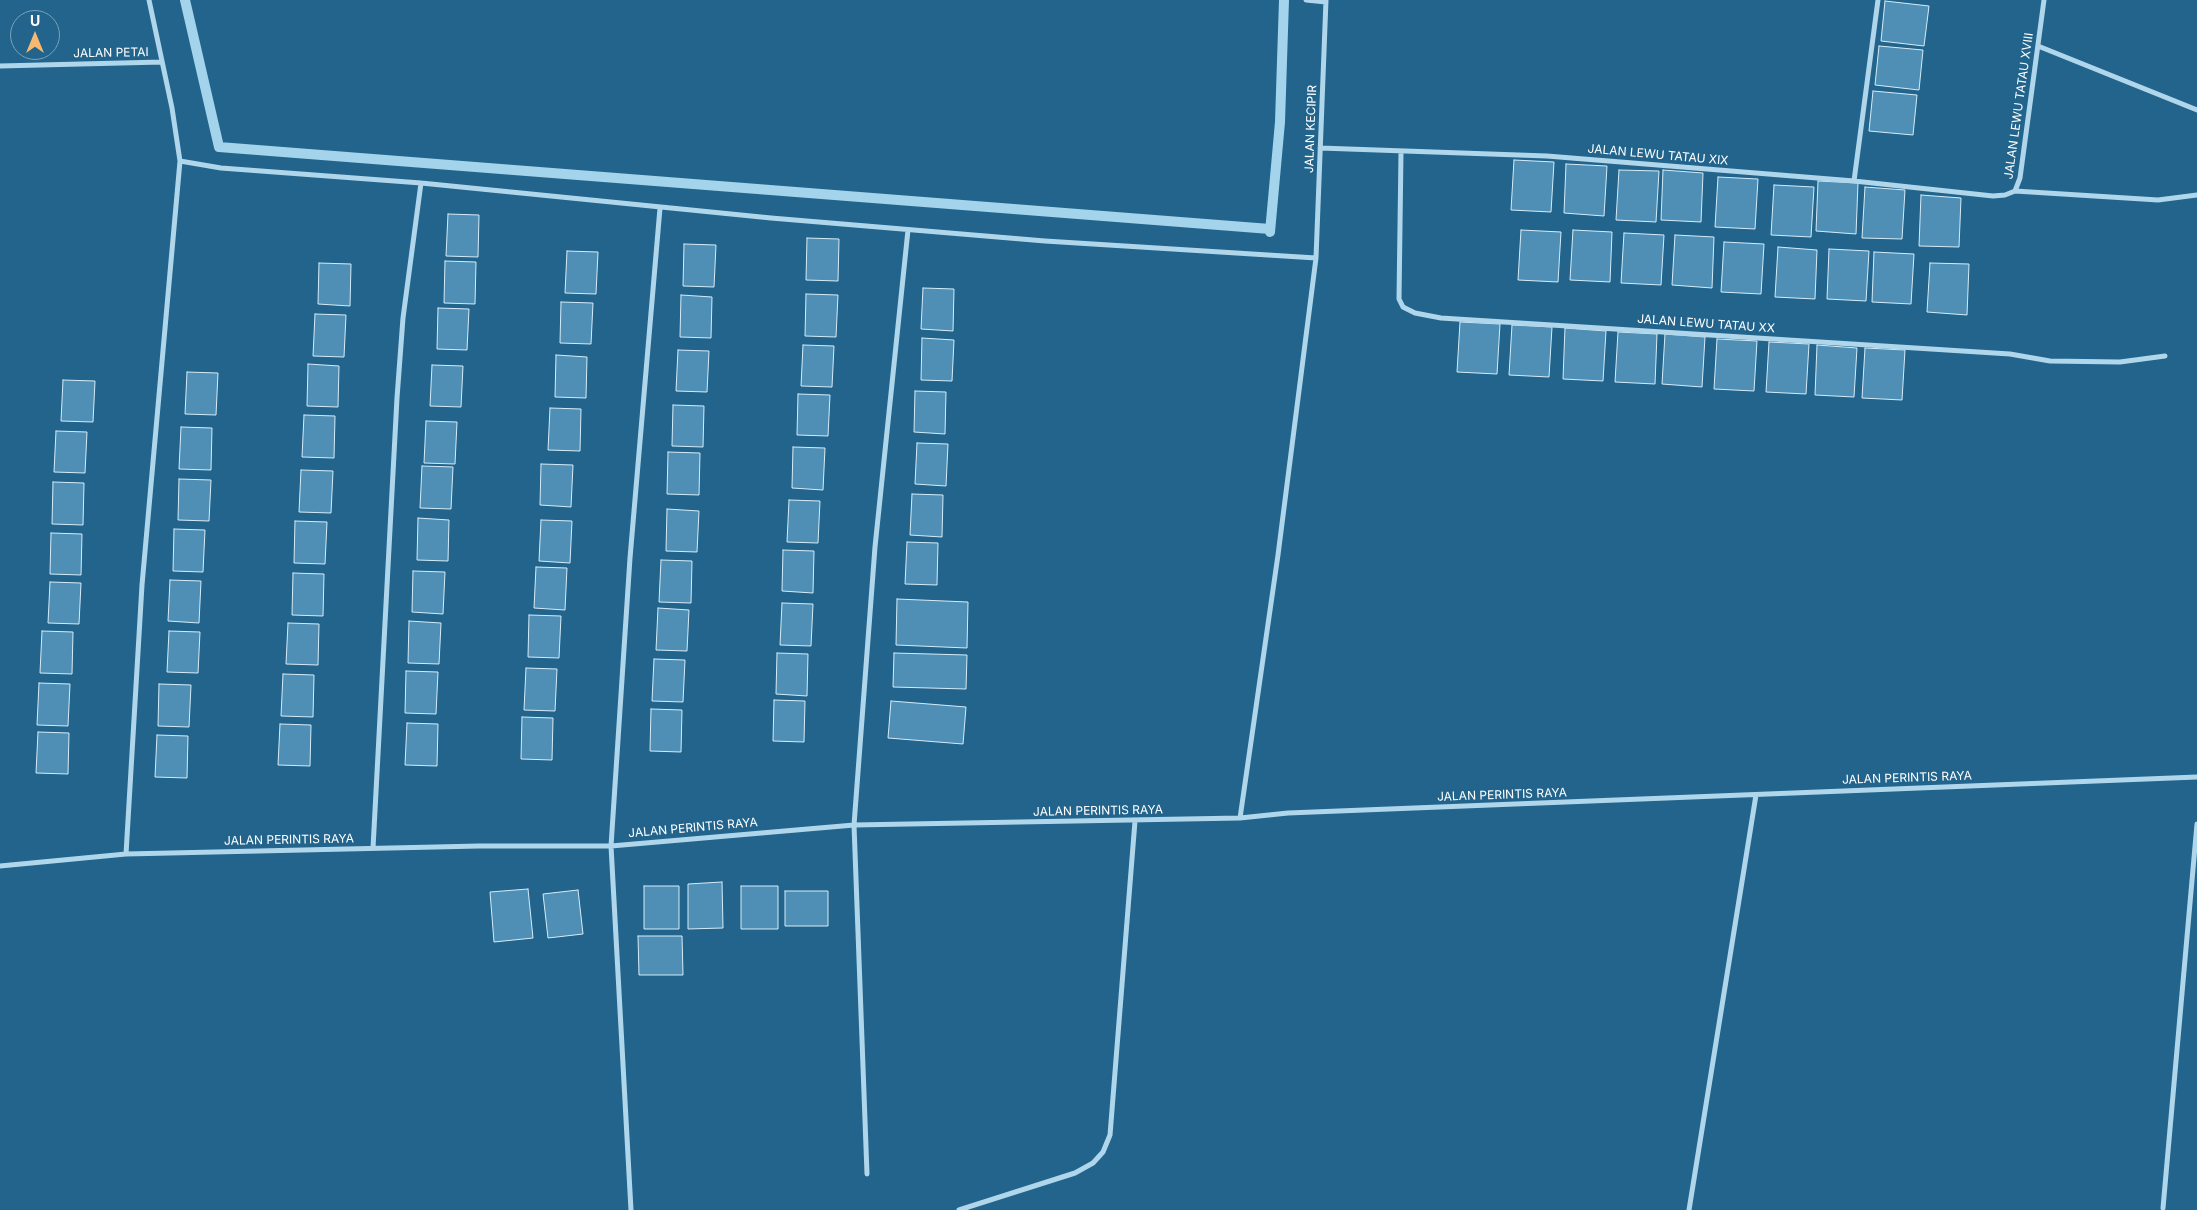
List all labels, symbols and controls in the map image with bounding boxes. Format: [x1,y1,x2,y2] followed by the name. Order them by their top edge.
[10,10,60,60] north arrow
[30,12,40,29] text: U
[2002,32,2036,180] street label: JALAN LEWU TATAU XVIII
[73,45,149,61] street label: JALAN PETAI
[1302,85,1320,173] street label: JALAN KECIPIR
[1587,142,1729,168] street label: JALAN LEWU TATAU XIX
[1637,312,1775,336] street label: JALAN LEWU TATAU XX
[1842,769,1972,787] street label: JALAN PERINTIS RAYA
[1437,786,1567,804] street label: JALAN PERINTIS RAYA
[1033,803,1163,819] street label: JALAN PERINTIS RAYA
[628,815,758,841] street label: JALAN PERINTIS RAYA
[224,832,354,848] street label: JALAN PERINTIS RAYA

